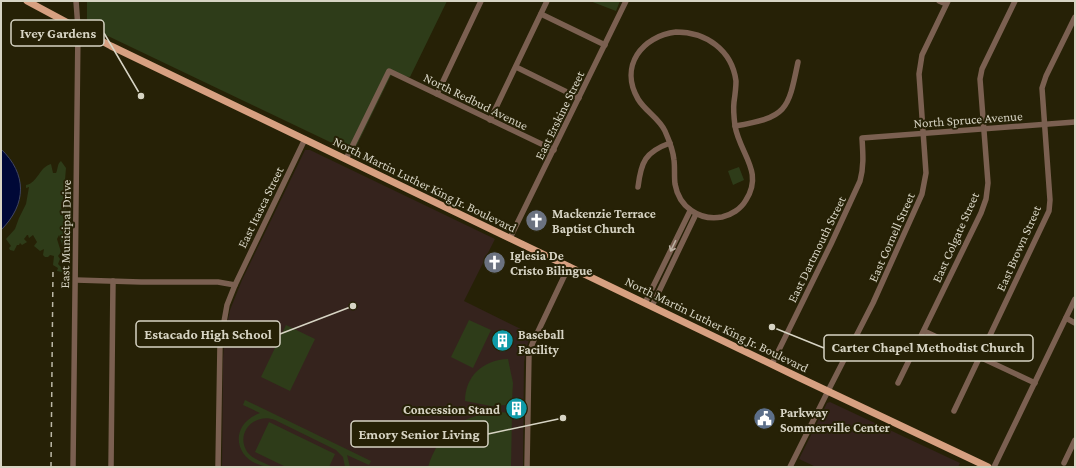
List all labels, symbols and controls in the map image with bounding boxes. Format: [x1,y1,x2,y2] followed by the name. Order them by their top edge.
[11,20,104,46] callout: Ivey Gardens
[20,25,96,41] text: Ivey Gardens
[531,68,588,162] street label: East Erskine Street
[421,70,531,133] street label: North Redbud Avenue
[913,108,1023,131] street label: North Spruce Avenue
[331,133,519,236] street label: North Martin Luther King Jr. Boulevard
[234,164,287,250] street label: East Itasca Street
[57,179,74,289] street label: East Municipal Drive
[929,189,982,285] street label: East Colgate Street
[865,190,918,284] street label: East Cornell Street
[784,193,849,305] street label: East Dartmouth Street
[993,202,1044,293] street label: East Brown Street
[552,206,656,236] place label: Mackenzie Terrace Baptist Church
[524,207,550,233] church icon: Mackenzie Terrace Baptist Church
[669,239,676,251] one-way arrow
[510,248,592,278] place label: Iglesia De Cristo Bilingue
[481,249,507,275] church icon: Iglesia De Cristo Bilingue
[623,273,811,376] street label: North Martin Luther King Jr. Boulevard
[136,321,280,347] callout: Estacado High School
[144,326,272,342] text: Estacado High School
[518,327,564,357] place label: Baseball Facility
[490,328,516,354] building icon: Baseball Facility
[824,335,1033,361] callout: Carter Chapel Methodist Church
[831,339,1025,355] text: Carter Chapel Methodist Church
[503,396,529,422] building icon: Concession Stand
[403,402,500,417] place label: Concession Stand
[780,405,891,435] place label: Parkway Sommerville Center
[752,406,778,432] public building icon: Parkway Sommerville Center
[351,421,488,447] callout: Emory Senior Living
[358,426,480,442] text: Emory Senior Living

